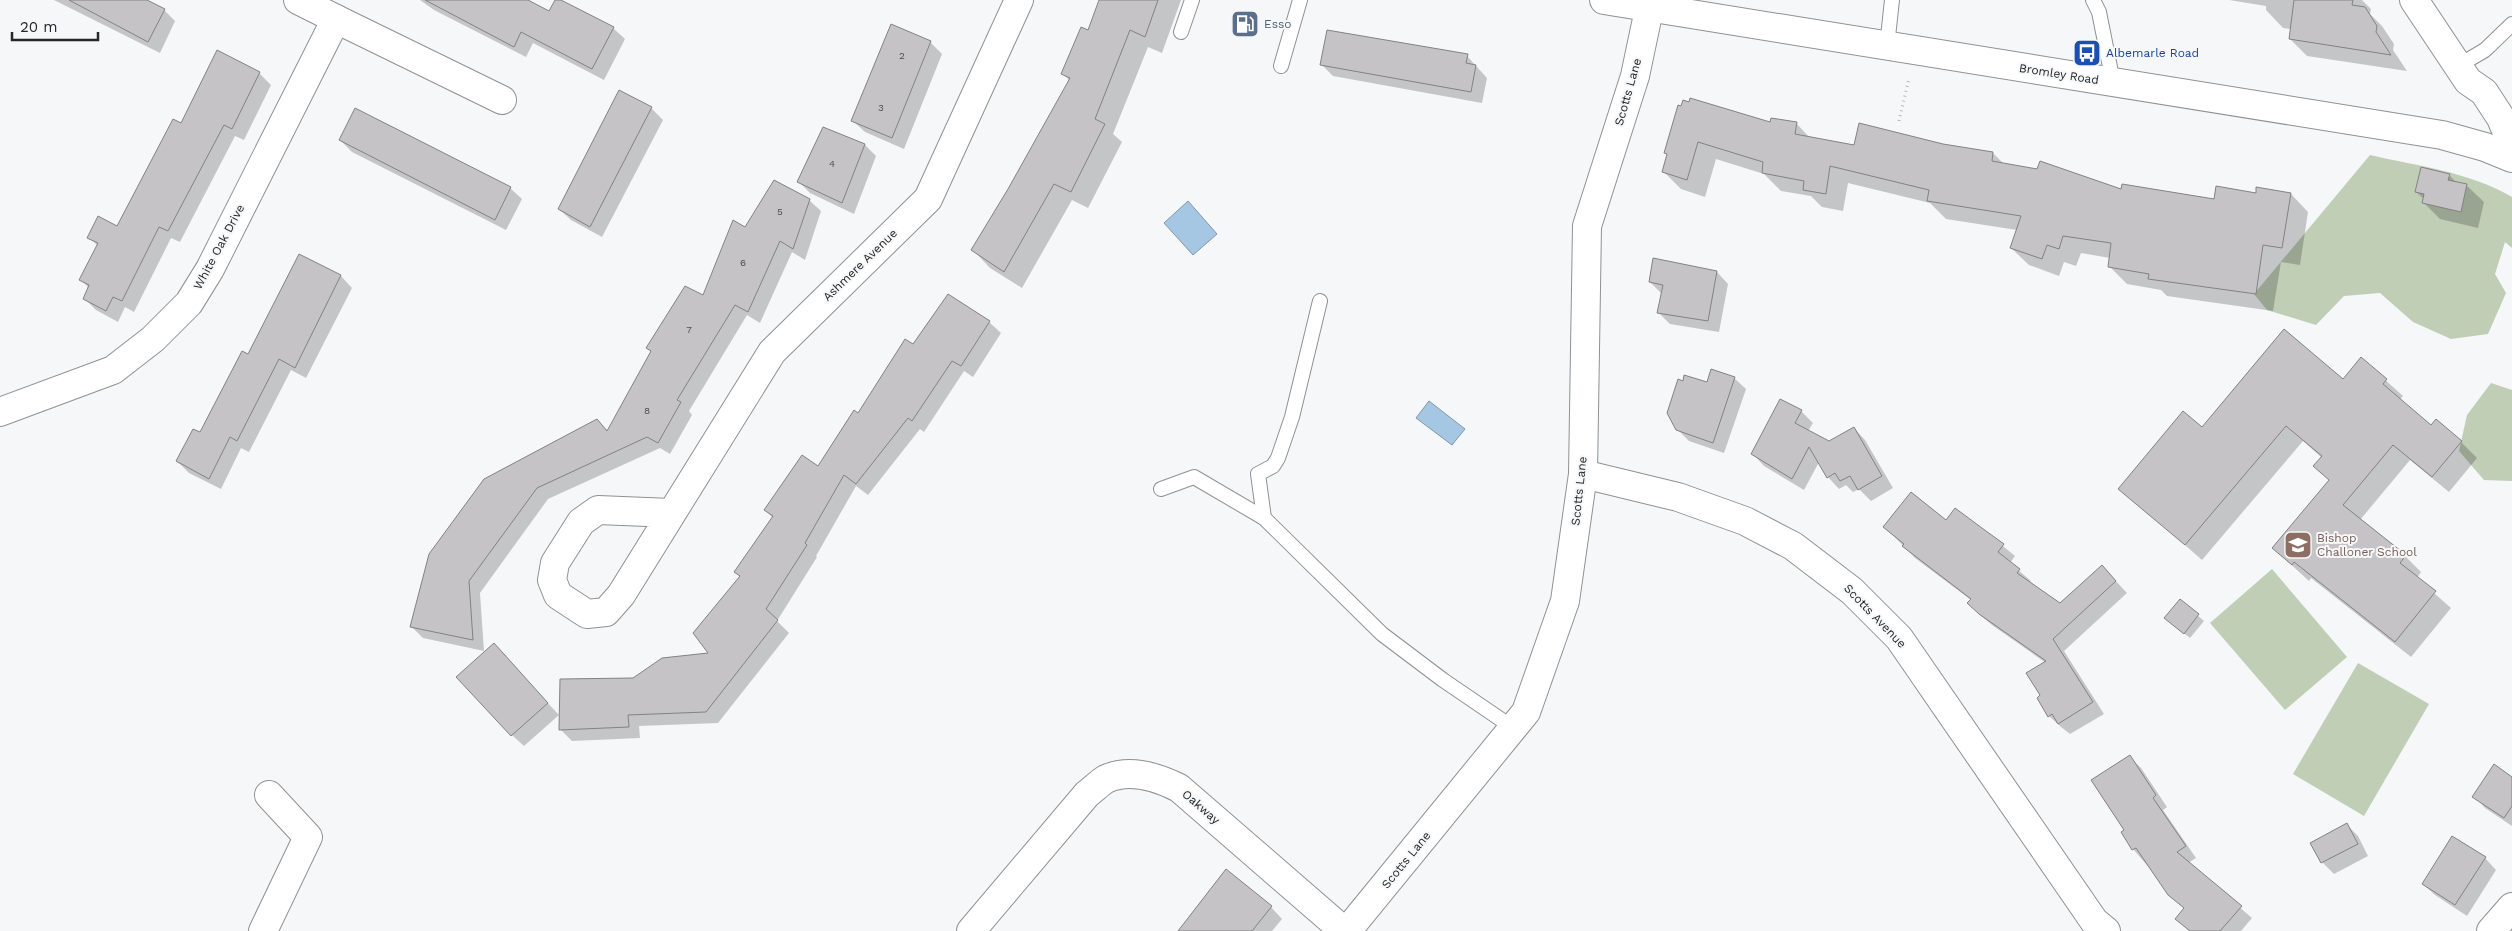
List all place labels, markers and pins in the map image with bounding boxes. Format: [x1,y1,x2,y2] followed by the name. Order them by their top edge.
[1230,9,1260,39] fuel station icon: Esso
[1264,17,1292,31] place label: Esso
[2072,38,2102,68] bus stop icon: Albemarle Road
[2106,46,2199,60] place label: Albemarle Road
[2283,530,2313,560] school or university icon: Bishop Challoner School
[2317,531,2417,559] place label: Bishop Challoner School

